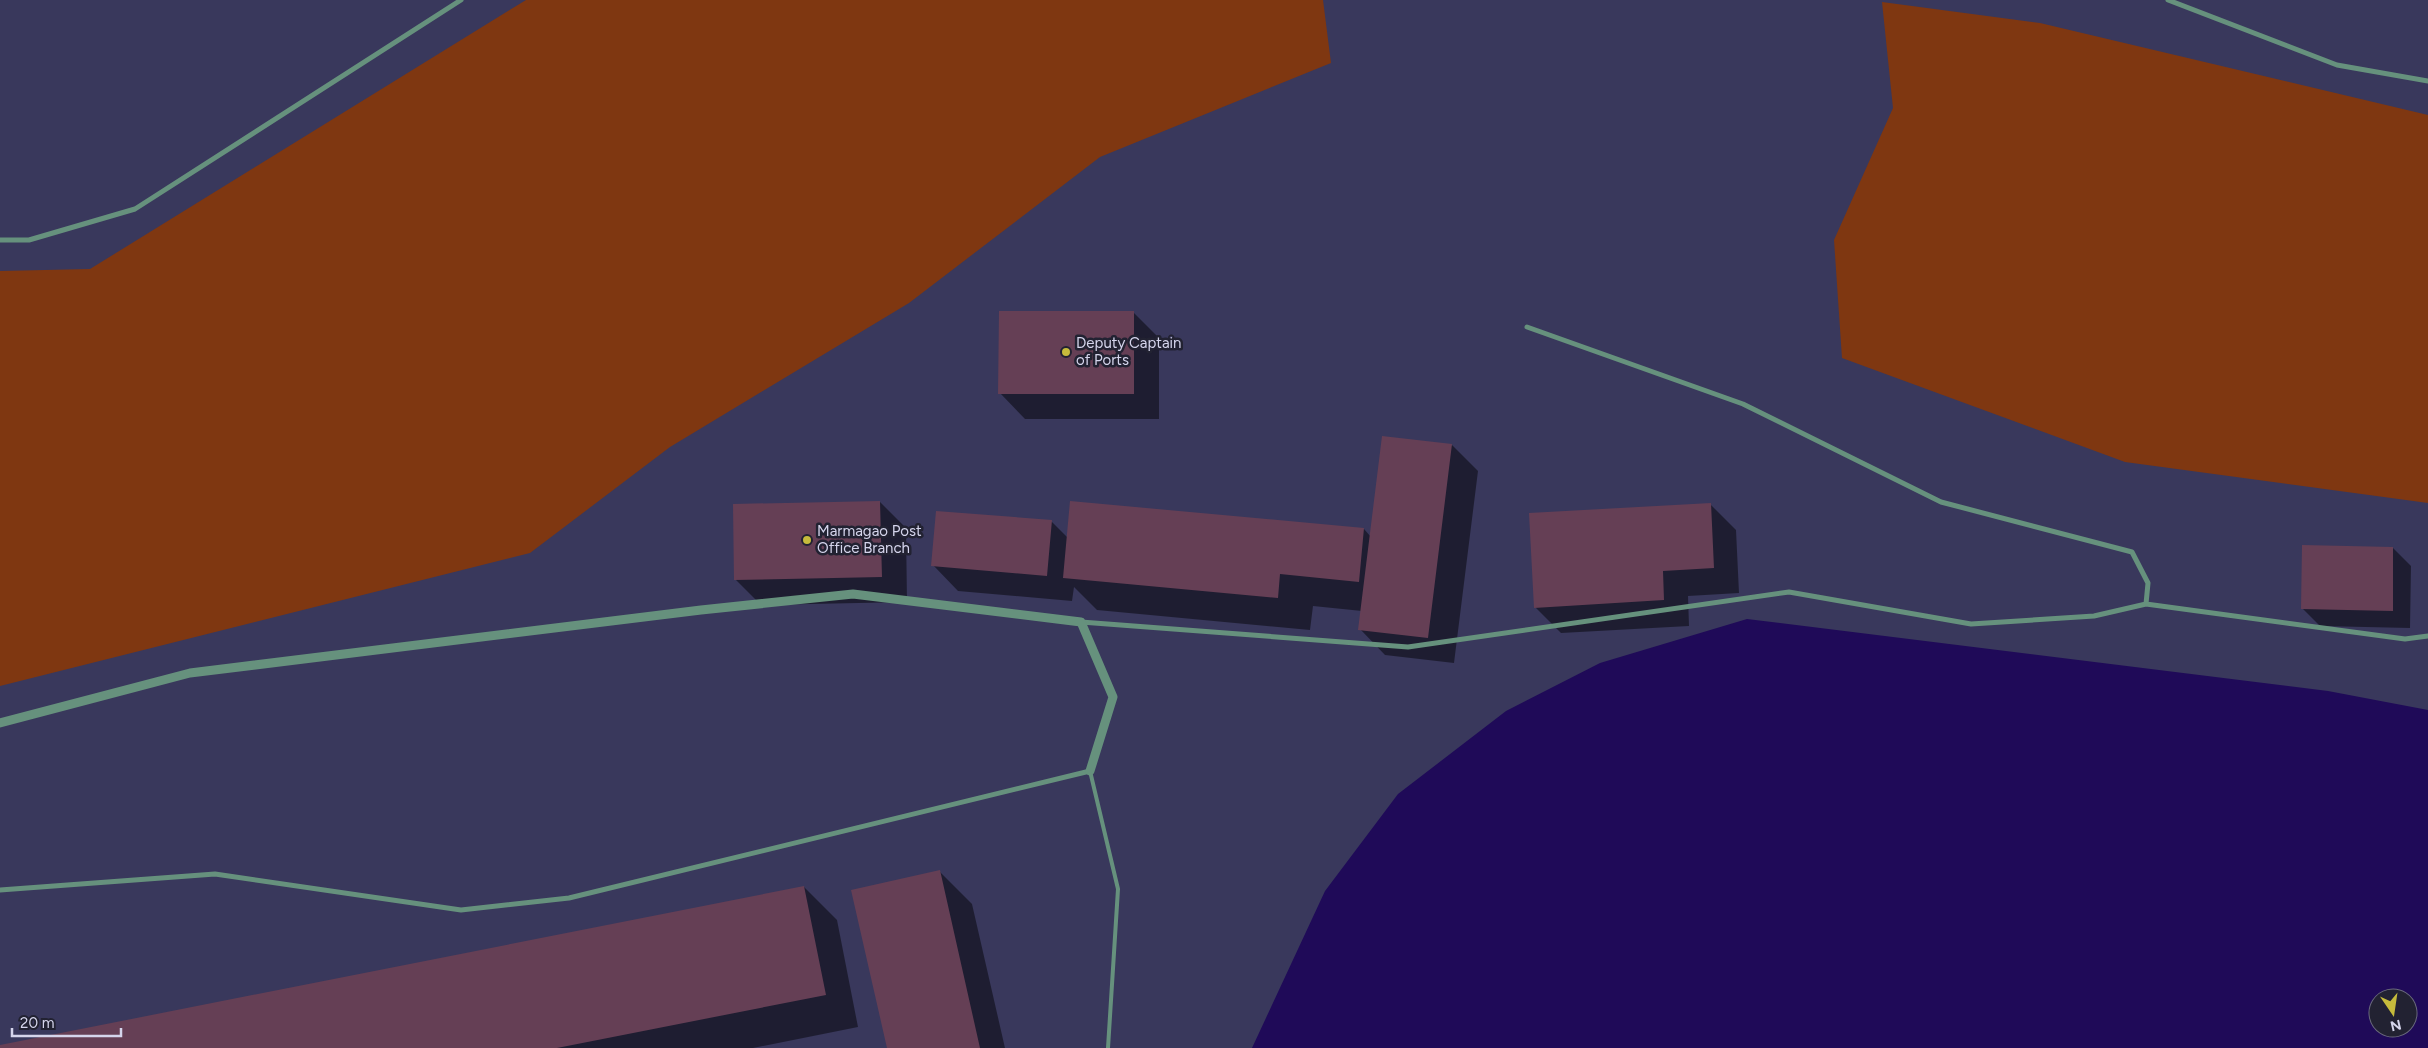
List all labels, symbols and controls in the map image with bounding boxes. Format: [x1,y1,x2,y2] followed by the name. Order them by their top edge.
[1076,334,1181,369] place label: Deputy Captain of Ports
[1060,346,1072,358] marker: Deputy Captain of Ports
[817,522,922,557] place label: Marmagao Post Office Branch
[801,534,813,546] marker: Marmagao Post Office Branch
[2368,988,2418,1038] north arrow
[12,1006,121,1038] scale bar
[20,1014,54,1032] text: 20 m
[2389,1016,2403,1035] text: N

